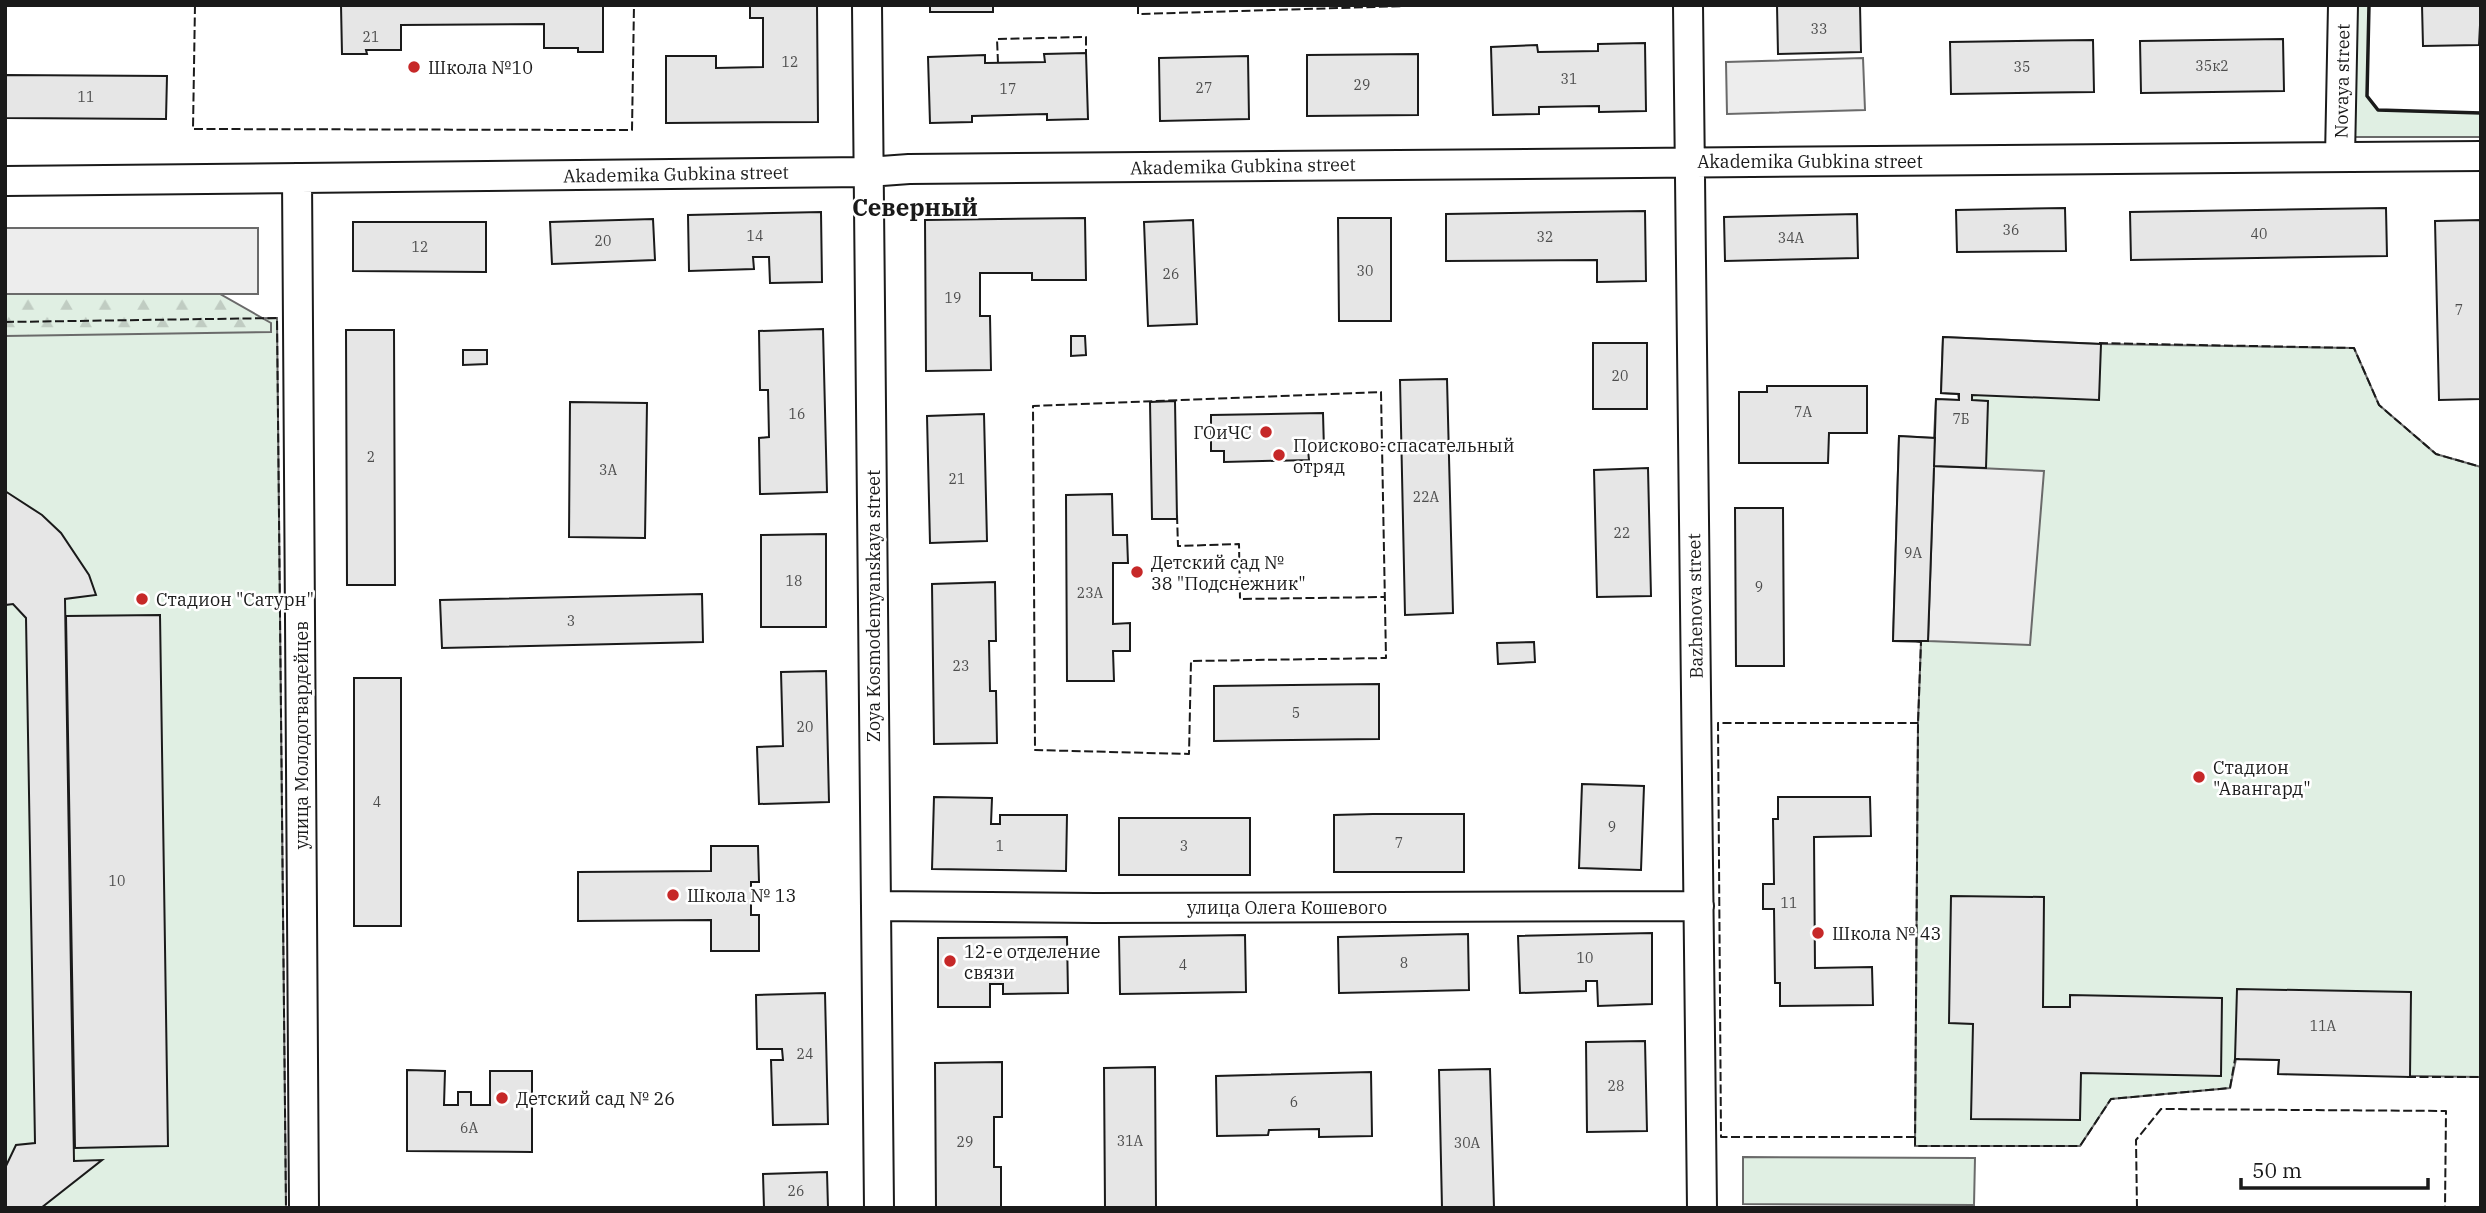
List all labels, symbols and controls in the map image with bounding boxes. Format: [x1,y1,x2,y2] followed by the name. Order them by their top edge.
[1811,20,1827,38] house number: 33
[2329,23,2355,139] street label: Novaya street
[363,28,379,46] house number: 21
[782,53,798,71] house number: 12
[428,56,533,79] place label: Школа №10
[2195,57,2229,75] house number: 35к2
[2014,58,2030,76] house number: 35
[406,59,422,75] marker: Школа №10
[1561,70,1577,88] house number: 31
[1354,76,1370,94] house number: 29
[1196,79,1212,97] house number: 27
[1000,80,1016,98] house number: 17
[78,88,94,106] house number: 11
[1697,150,1923,173] street label: Akademika Gubkina street
[1130,153,1356,179] street label: Akademika Gubkina street
[563,161,789,187] street label: Akademika Gubkina street
[852,191,978,223] district label: Северный
[2003,221,2019,239] house number: 36
[2251,225,2267,243] house number: 40
[747,227,763,245] house number: 14
[1537,228,1553,246] house number: 32
[1778,229,1805,247] house number: 34А
[595,232,611,250] house number: 20
[412,238,428,256] house number: 12
[1357,262,1373,280] house number: 30
[1163,265,1179,283] house number: 26
[945,289,961,307] house number: 19
[2455,301,2463,319] house number: 7
[1612,367,1628,385] house number: 20
[1794,403,1812,421] house number: 7А
[789,405,805,423] house number: 16
[1952,410,1970,428] house number: 7Б
[1193,421,1252,444] place label: ГОиЧС
[1258,424,1274,440] marker: ГОиЧС
[1293,434,1515,478] place label: Поисково-спасательный отряд
[1271,447,1287,463] marker: Поисково-спасательный отряд
[367,448,375,466] house number: 2
[599,461,617,479] house number: 3А
[862,470,885,742] street label: Zoya Kosmodemyanskaya street
[949,470,965,488] house number: 21
[1413,488,1440,506] house number: 22А
[1614,524,1630,542] house number: 22
[1682,533,1708,679] street label: Bazhenova street
[1904,544,1922,562] house number: 9А
[1151,551,1306,595] place label: Детский сад № 38 "Подснежник"
[1129,564,1145,580] marker: Детский сад № 38 "Подснежник"
[786,572,802,590] house number: 18
[1755,578,1763,596] house number: 9
[1077,584,1104,602] house number: 23А
[156,588,314,611] place label: Стадион "Сатурн"
[134,591,150,607] marker: Стадион "Сатурн"
[567,612,575,630] house number: 3
[290,621,313,849] street label: улица Молодогвардейцев
[953,657,969,675] house number: 23
[1292,704,1300,722] house number: 5
[797,718,813,736] house number: 20
[2213,756,2311,800] place label: Стадион "Авангард"
[2191,769,2207,785] marker: Стадион "Авангард"
[373,793,381,811] house number: 4
[1608,818,1616,836] house number: 9
[1395,834,1403,852] house number: 7
[996,837,1004,855] house number: 1
[1180,837,1188,855] house number: 3
[109,872,125,890] house number: 10
[687,884,796,907] place label: Школа № 13
[665,887,681,903] marker: Школа № 13
[1781,894,1797,912] house number: 11
[1187,896,1387,919] street label: улица Олега Кошевого
[1832,922,1941,945] place label: Школа № 43
[1810,925,1826,941] marker: Школа № 43
[964,940,1100,984] place label: 12-е отделение связи
[1577,949,1593,967] house number: 10
[942,953,958,969] marker: 12-е отделение связи
[1400,954,1408,972] house number: 8
[1179,956,1187,974] house number: 4
[2310,1017,2337,1035] house number: 11А
[797,1045,813,1063] house number: 24
[1608,1077,1624,1095] house number: 28
[516,1087,675,1110] place label: Детский сад № 26
[494,1090,510,1106] marker: Детский сад № 26
[1290,1093,1298,1111] house number: 6
[460,1119,478,1137] house number: 6А
[1117,1132,1144,1150] house number: 31А
[957,1133,973,1151] house number: 29
[1454,1134,1481,1152] house number: 30А
[2241,1146,2428,1190] scale bar
[2252,1156,2302,1184] text: 50 m
[788,1182,804,1200] house number: 26

